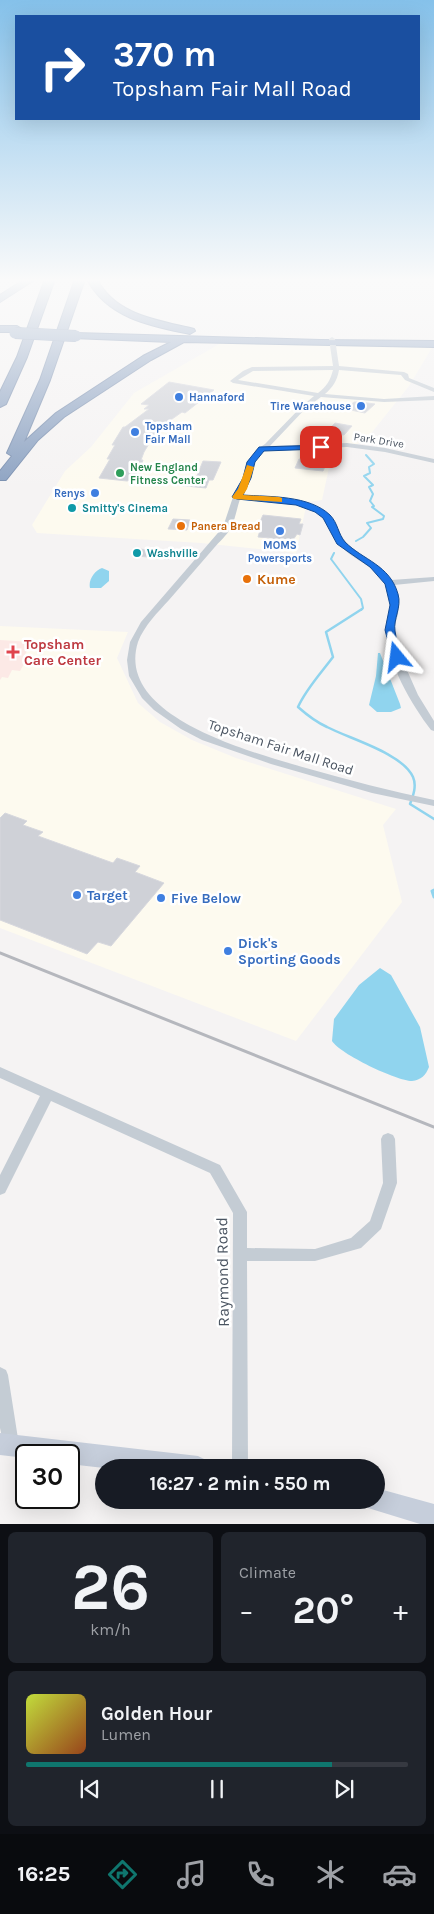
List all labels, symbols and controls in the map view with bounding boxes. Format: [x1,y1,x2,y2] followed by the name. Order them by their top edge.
[113,34,216,75] text: 370 m
[30,35,95,100] icon: right
[113,76,352,102] text: Topsham Fair Mall Road
[173,391,185,403] marker: Hannaford
[189,391,245,404] place label: Hannaford
[270,400,351,413] place label: Tire Warehouse
[355,400,367,412] marker: Tire Warehouse
[145,420,192,446] place label: Topsham Fair Mall
[129,426,141,438] marker: Topsham Fair Mall
[300,426,342,468] pin
[353,430,405,451] street label: Park Drive
[307,433,335,461] icon: arrive
[130,461,206,487] place label: New England Fitness Center
[114,467,126,479] marker: New England Fitness Center
[54,487,85,500] place label: Renys
[89,487,101,499] marker: Renys
[66,502,78,514] marker: Smitty's Cinema
[82,502,168,515] place label: Smitty's Cinema
[175,520,187,532] marker: Panera Bread
[191,520,261,533] place label: Panera Bread
[274,525,286,537] marker: MOMS Powersports
[248,539,312,565] place label: MOMS Powersports
[131,547,143,559] marker: Washville
[147,547,198,560] place label: Washville
[257,571,296,588] place label: Kume
[241,573,253,585] marker: Kume
[370,630,422,682] position arrow
[24,636,101,669] place label: Topsham Care Center
[6,645,20,659] marker: Topsham Care Center
[206,716,356,779] street label: Topsham Fair Mall Road
[87,887,128,904] place label: Target
[71,889,83,901] marker: Target
[171,890,241,907] place label: Five Below
[155,892,167,904] marker: Five Below
[238,935,341,968] place label: Dick's Sporting Goods
[222,945,234,957] marker: Dick's Sporting Goods
[212,1217,233,1327] street label: Raymond Road
[15,1444,80,1509] speed limit sign: 30
[149,1473,331,1495] text: 16:27 · 2 min · 550 m
[71,1549,150,1625] text: 26
[239,1563,296,1582] text: Climate
[293,1588,354,1633] text: 20°
[239,1594,254,1627] text: −
[393,1594,408,1627] text: +
[90,1620,131,1639] text: km/h
[101,1703,212,1725] text: Golden Hour
[101,1725,151,1744] text: Lumen
[76,1775,104,1803] icon: previous
[203,1775,231,1803] icon: pause
[330,1775,358,1803] icon: next
[105,1857,140,1892] icon: directions
[174,1857,209,1892] icon: music
[243,1857,278,1892] icon: phone
[313,1857,348,1892] icon: climate
[382,1857,417,1892] icon: car
[17,1861,70,1887] text: 16:25

